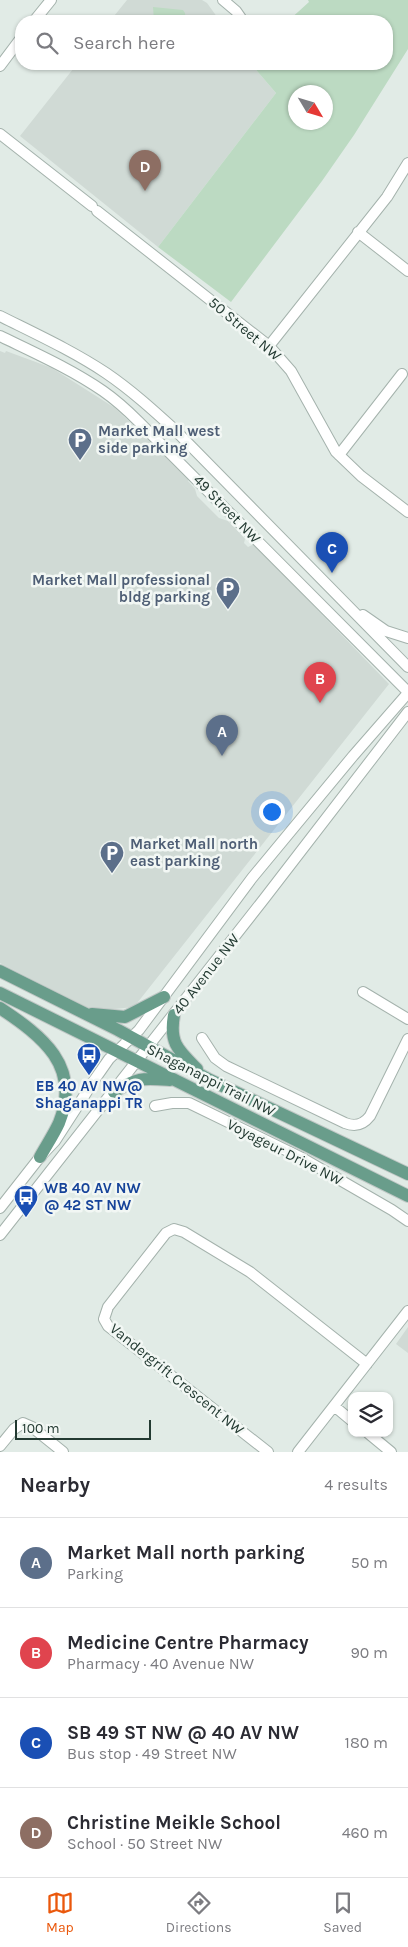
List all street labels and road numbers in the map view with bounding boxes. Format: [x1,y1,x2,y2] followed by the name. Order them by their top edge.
[205,293,285,365] street label: 50 Street NW
[190,471,265,548] street label: 49 Street NW
[169,930,243,1018] street label: 40 Avenue NW
[144,1040,279,1121] street label: Shaganappi Trail NW
[224,1115,347,1189] street label: Voyageur Drive NW
[106,1319,248,1439] street label: Vandergrift Crescent NW

